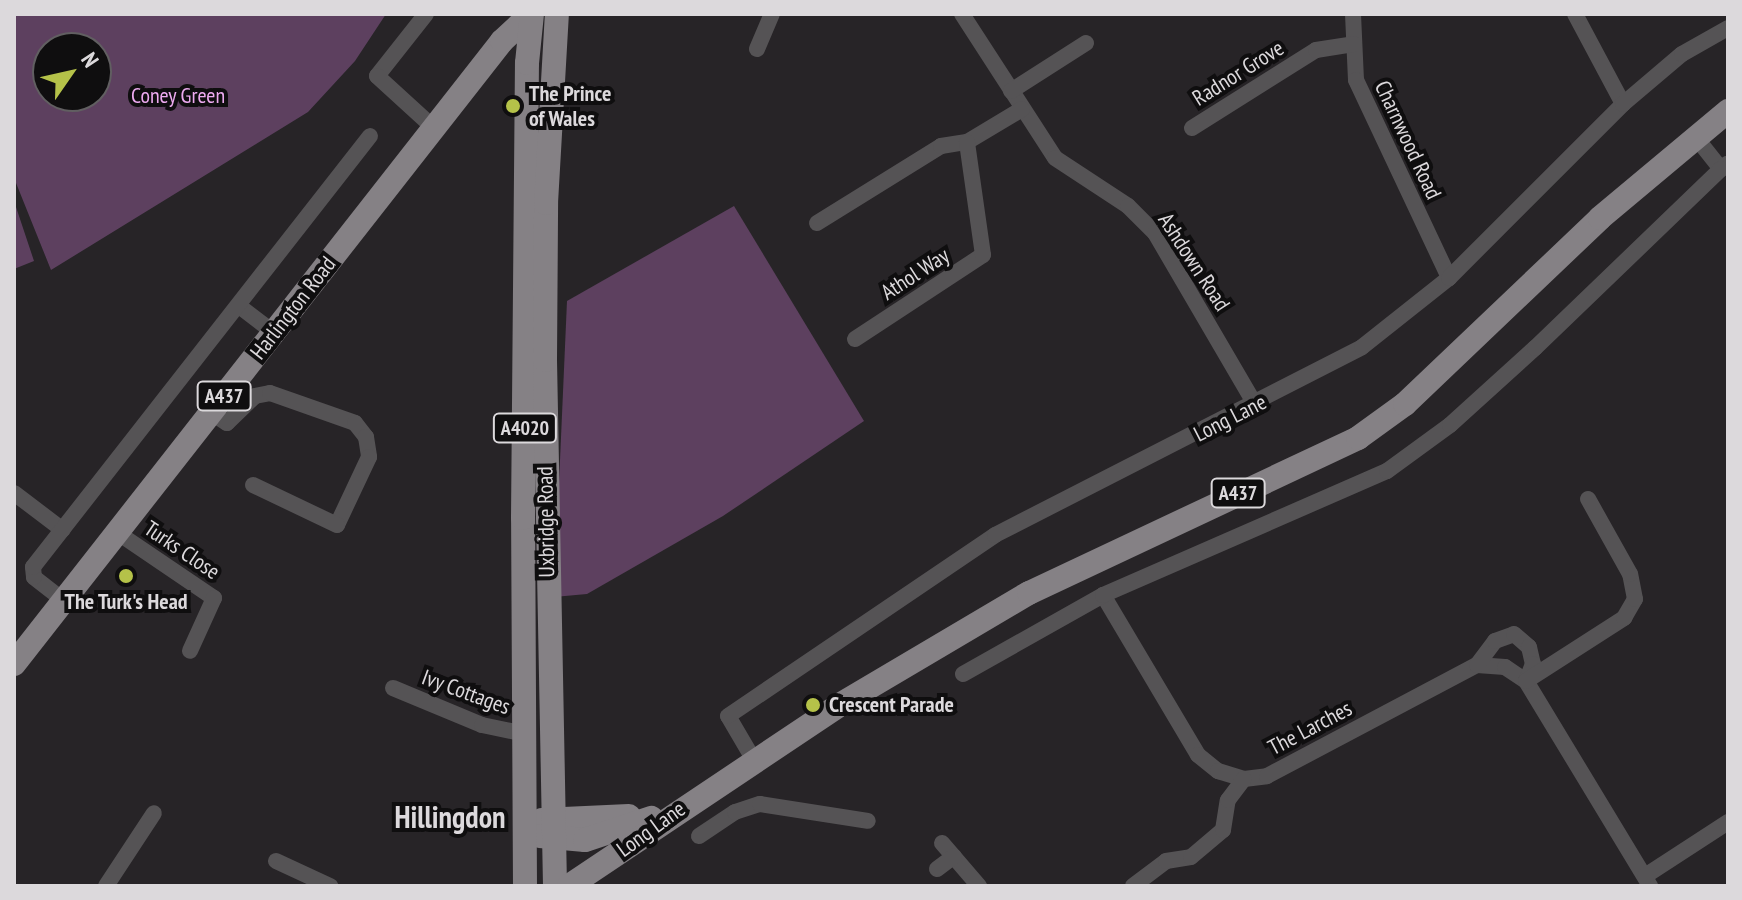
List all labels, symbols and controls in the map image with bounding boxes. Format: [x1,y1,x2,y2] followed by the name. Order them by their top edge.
[32,32,112,112] north arrow
[1188,35,1288,111] street label: Radnor Grove
[75,47,105,72] text: N
[1369,77,1447,203] street label: Charnwood Road
[529,80,611,132] place label: The Prince of Wales
[131,83,225,109] park label: Coney Green
[504,97,522,115] marker: The Prince of Wales
[1153,208,1235,316] street label: Ashdown Road
[876,242,954,306] street label: Athol Way
[245,251,341,365] street label: Harlington Road
[196,380,252,412] road number: A437
[1189,389,1271,447] street label: Long Lane
[491,412,559,444] road number: A4020
[532,466,560,578] street label: Uxbridge Road
[1210,477,1266,509] road number: A437
[139,515,225,585] street label: Turks Close
[117,567,135,585] marker: The Turk's Head
[64,589,188,615] place label: The Turk's Head
[418,664,514,720] street label: Ivy Cottages
[829,692,954,718] place label: Crescent Parade
[1264,695,1356,761] street label: The Larches
[804,696,822,714] marker: Crescent Parade
[612,795,690,863] street label: Long Lane
[395,799,505,835] district label: Hillingdon

